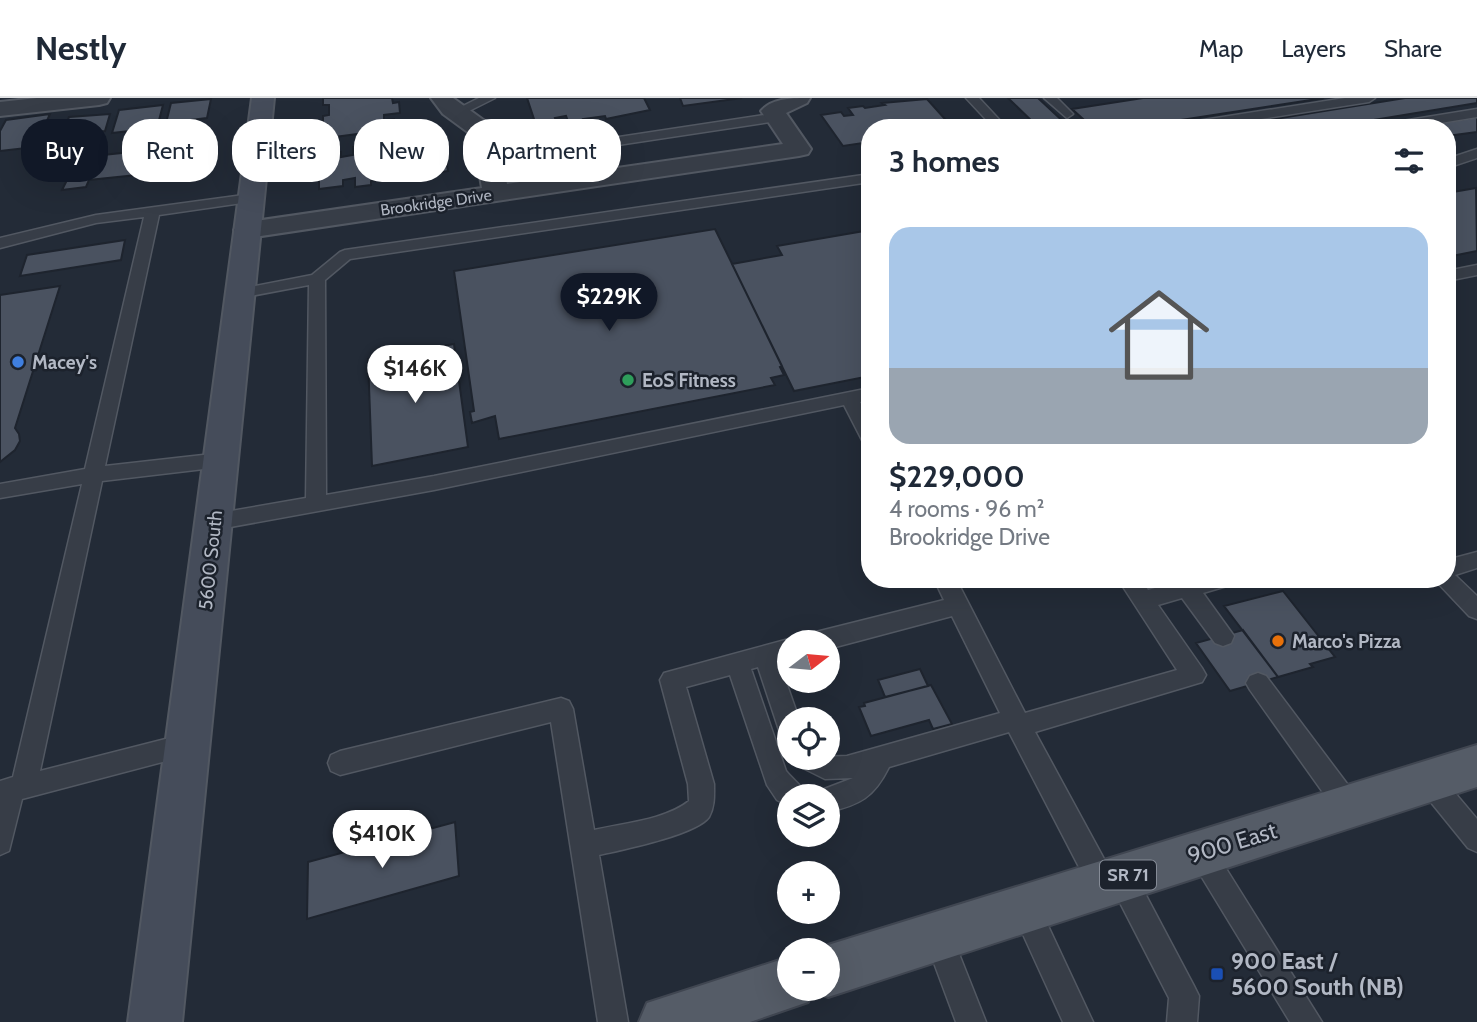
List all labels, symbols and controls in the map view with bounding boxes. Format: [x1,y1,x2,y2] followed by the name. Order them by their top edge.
[35,28,126,68] text: Nestly
[1199,34,1243,63] text: Map
[1281,34,1346,63] text: Layers
[1384,34,1442,63] text: Share
[21,119,108,182] chip: Buy
[122,119,218,182] chip: Rent
[232,119,340,182] chip: Filters
[354,119,449,182] chip: New
[463,119,621,182] chip: Apartment
[1390,142,1428,180] icon: filters
[889,143,1000,180] text: 3 homes
[379,185,493,220] street label: Brookridge Drive
[1096,272,1222,398] icon: home
[560,274,658,333] pin: $229K
[576,282,642,310] text: $229K
[366,345,464,405] pin: $146K
[32,351,97,374] place label: Macey's
[10,354,26,370] marker: Macey's
[383,354,447,382] text: $146K
[642,369,736,392] place label: EoS Fitness
[620,372,636,388] marker: EoS Fitness
[889,458,1025,495] text: $229,000
[889,495,1044,523] text: 4 rooms · 96 m²
[194,509,227,611] street label: 5600 South
[889,523,1050,551] text: Brookridge Drive
[777,630,840,693] north arrow
[777,630,840,1001] map controls
[1292,630,1402,653] place label: Marco's Pizza
[1270,633,1286,649] marker: Marco's Pizza
[777,707,840,770] button: locate
[777,784,840,847] button: layers
[333,810,431,870] pin: $410K
[1184,816,1280,870] street label: 900 East
[349,819,415,847] text: $410K
[1100,860,1156,890] road number: SR 71
[777,861,840,924] button: +
[777,938,840,1001] button: −
[1231,947,1404,1001] place label: 900 East / 5600 South (NB)
[1209,966,1225,982] marker: 900 East / 5600 South (NB)

